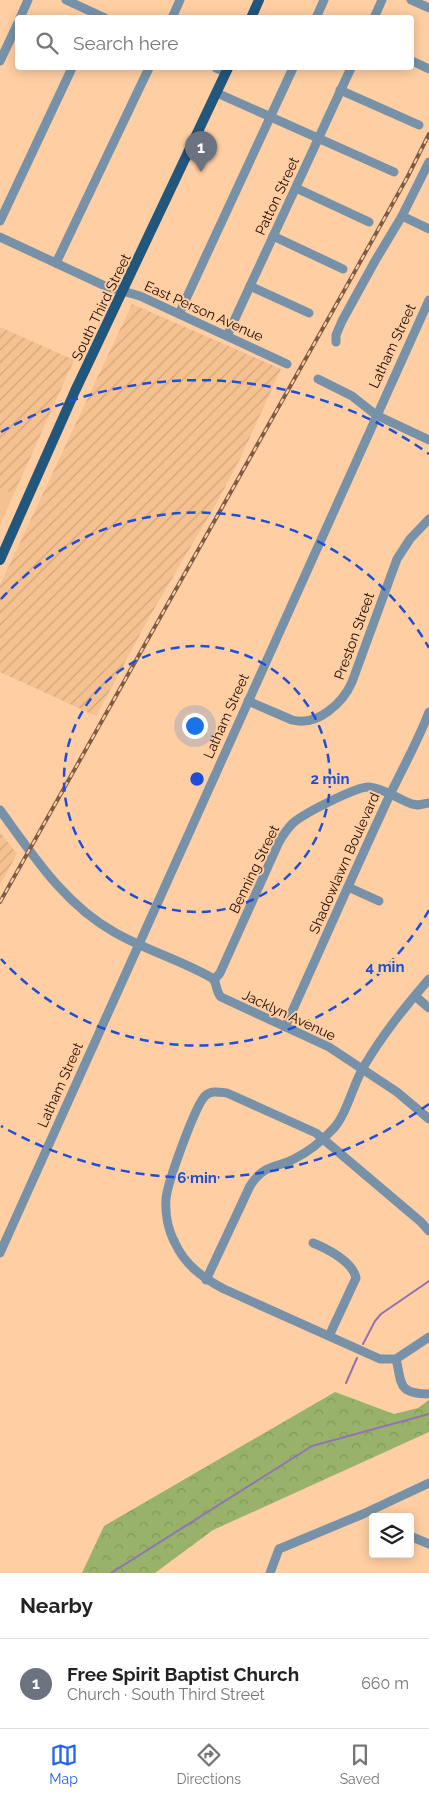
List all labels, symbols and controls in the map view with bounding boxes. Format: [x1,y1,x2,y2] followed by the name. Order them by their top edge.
[15,15,414,70] search box
[33,29,61,57] icon: search
[73,32,179,54] text: Search here
[185,131,217,172] pin: 1
[252,154,302,238] street label: Patton Street
[68,251,134,363] street label: South Third Street
[142,278,266,344] street label: East Person Avenue
[365,301,419,391] street label: Latham Street
[331,590,377,682] street label: Preston Street
[200,671,252,761] street label: Latham Street
[182,713,208,739] your location
[188,770,206,788] centre of rings
[311,770,349,788] text: 2 min
[306,790,382,936] street label: Shadowlawn Boulevard
[226,822,282,916] street label: Benning Street
[365,958,405,976] text: 4 min
[240,986,338,1044] street label: Jacklyn Avenue
[34,1040,86,1130] street label: Latham Street
[177,1169,217,1187] text: 6 min
[369,1513,414,1558] map controls
[369,1513,414,1558] button: layers
[20,1593,93,1618] text: Nearby
[67,1663,299,1685] text: Free Spirit Baptist Church
[32,1674,40,1693] text: 1
[361,1674,409,1693] text: 660 m
[67,1685,265,1704] text: Church · South Third Street
[49,1741,78,1787] tab: Map
[176,1741,241,1787] tab: Directions
[340,1741,380,1787] tab: Saved

